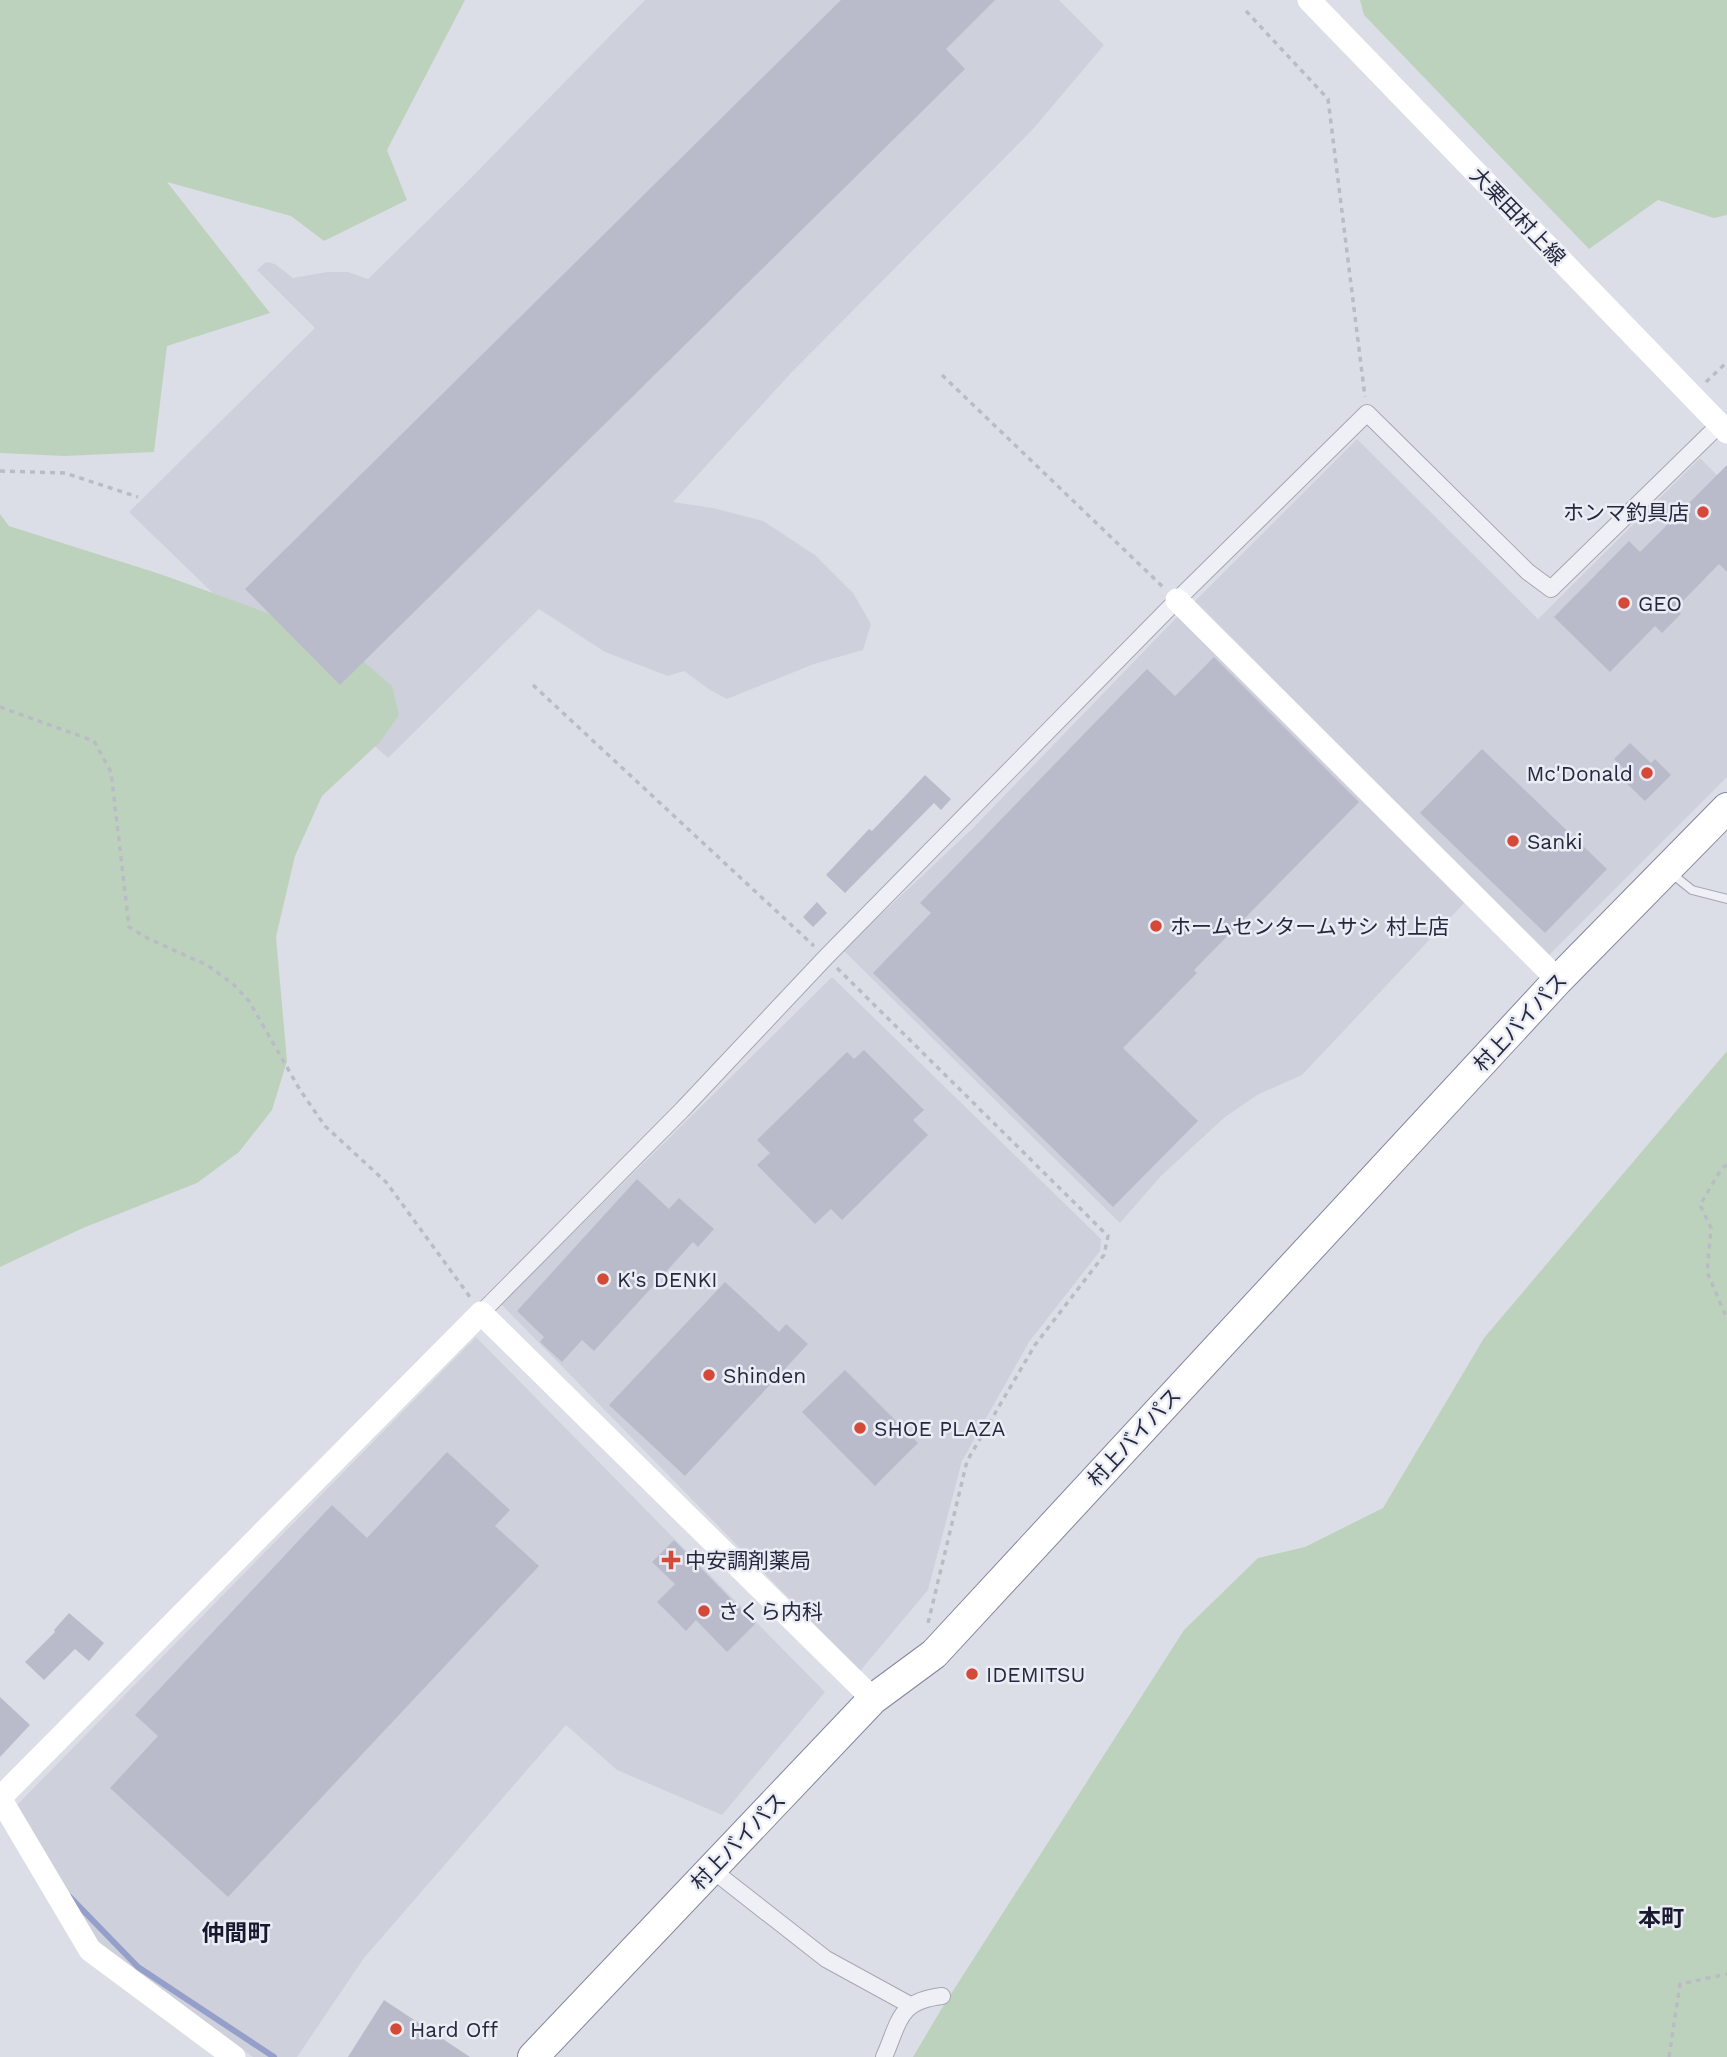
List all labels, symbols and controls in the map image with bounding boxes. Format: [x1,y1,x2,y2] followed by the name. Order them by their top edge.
[1465,162,1571,270] street label: 大栗田村上線
[1563,500,1689,525] place label: ホンマ釣具店
[1695,504,1711,520] marker: ホンマ釣具店
[1638,591,1682,616] place label: GEO
[1616,595,1632,611] marker: GEO
[1527,761,1633,786] place label: Mc'Donald
[1639,765,1655,781] marker: Mc'Donald
[1527,829,1583,854] place label: Sanki
[1505,833,1521,849] marker: Sanki
[1170,914,1449,939] place label: ホームセンタームサシ 村上店
[1148,918,1164,934] marker: ホームセンタームサシ 村上店
[1468,968,1572,1076] street label: 村上バイパス
[617,1267,718,1292] place label: K's DENKI
[595,1271,611,1287] marker: K's DENKI
[723,1363,806,1388] place label: Shinden
[701,1367,717,1383] marker: Shinden
[1082,1383,1186,1491] street label: 村上バイパス
[874,1416,1006,1441] place label: SHOE PLAZA
[852,1420,868,1436] marker: SHOE PLAZA
[685,1548,811,1573] place label: 中安調剤薬局
[663,1552,679,1568] marker: 中安調剤薬局
[718,1599,823,1624] place label: さくら内科
[696,1603,712,1619] marker: さくら内科
[986,1662,1085,1687] place label: IDEMITSU
[964,1666,980,1682] marker: IDEMITSU
[685,1787,791,1895] street label: 村上バイパス
[1638,1905,1684,1932] district label: 本町
[202,1920,271,1947] district label: 仲間町
[410,2017,498,2042] place label: Hard Off
[388,2021,404,2037] marker: Hard Off

